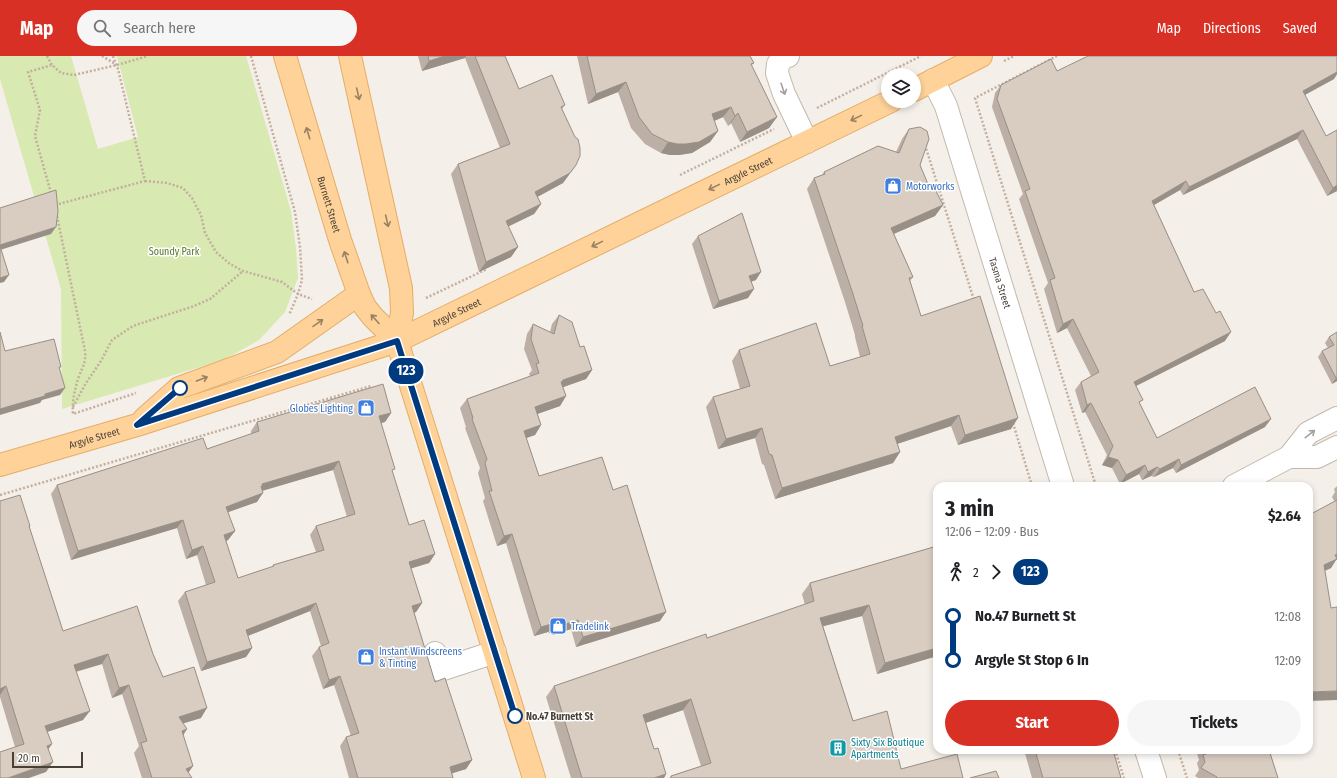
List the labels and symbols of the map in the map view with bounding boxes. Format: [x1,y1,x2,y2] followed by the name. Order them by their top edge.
[779,83,787,95] one-way arrow
[355,87,363,100] one-way arrow
[850,115,862,122] one-way arrow
[304,127,311,140] one-way arrow
[722,154,775,188] street label: Argyle Street
[314,175,343,235] street label: Burnett Street
[883,176,903,196] shop icon: Motorworks
[906,181,954,193] place label: Motorworks
[708,184,720,191] one-way arrow
[383,214,391,227] one-way arrow
[591,241,603,248] one-way arrow
[149,246,200,258] park label: Soundy Park
[342,251,349,264] one-way arrow
[986,256,1013,311] street label: Tasma Street
[431,296,484,330] street label: Argyle Street
[371,314,380,325] one-way arrow
[313,319,324,327] one-way arrow
[383,358,429,384] line badge: 123
[196,375,208,383] one-way arrow
[172,380,188,396] unlabelled marker
[356,398,376,418] shop icon: Globes Lighting
[290,403,353,415] place label: Globes Lighting
[68,425,122,452] street label: Argyle Street
[1304,430,1315,438] one-way arrow
[548,616,568,636] shop icon: Tradelink
[571,621,609,633] place label: Tradelink
[379,646,462,670] place label: Instant Windscreens & Tinting
[356,647,376,667] shop icon: Instant Windscreens & Tinting
[507,708,523,724] marker: No.47 Burnett St
[526,711,594,723] place label: No.47 Burnett St
[851,737,924,761] place label: Sixty Six Boutique Apartments
[828,738,848,758] building icon: Sixty Six Boutique Apartments
[12,750,83,769] scale bar

